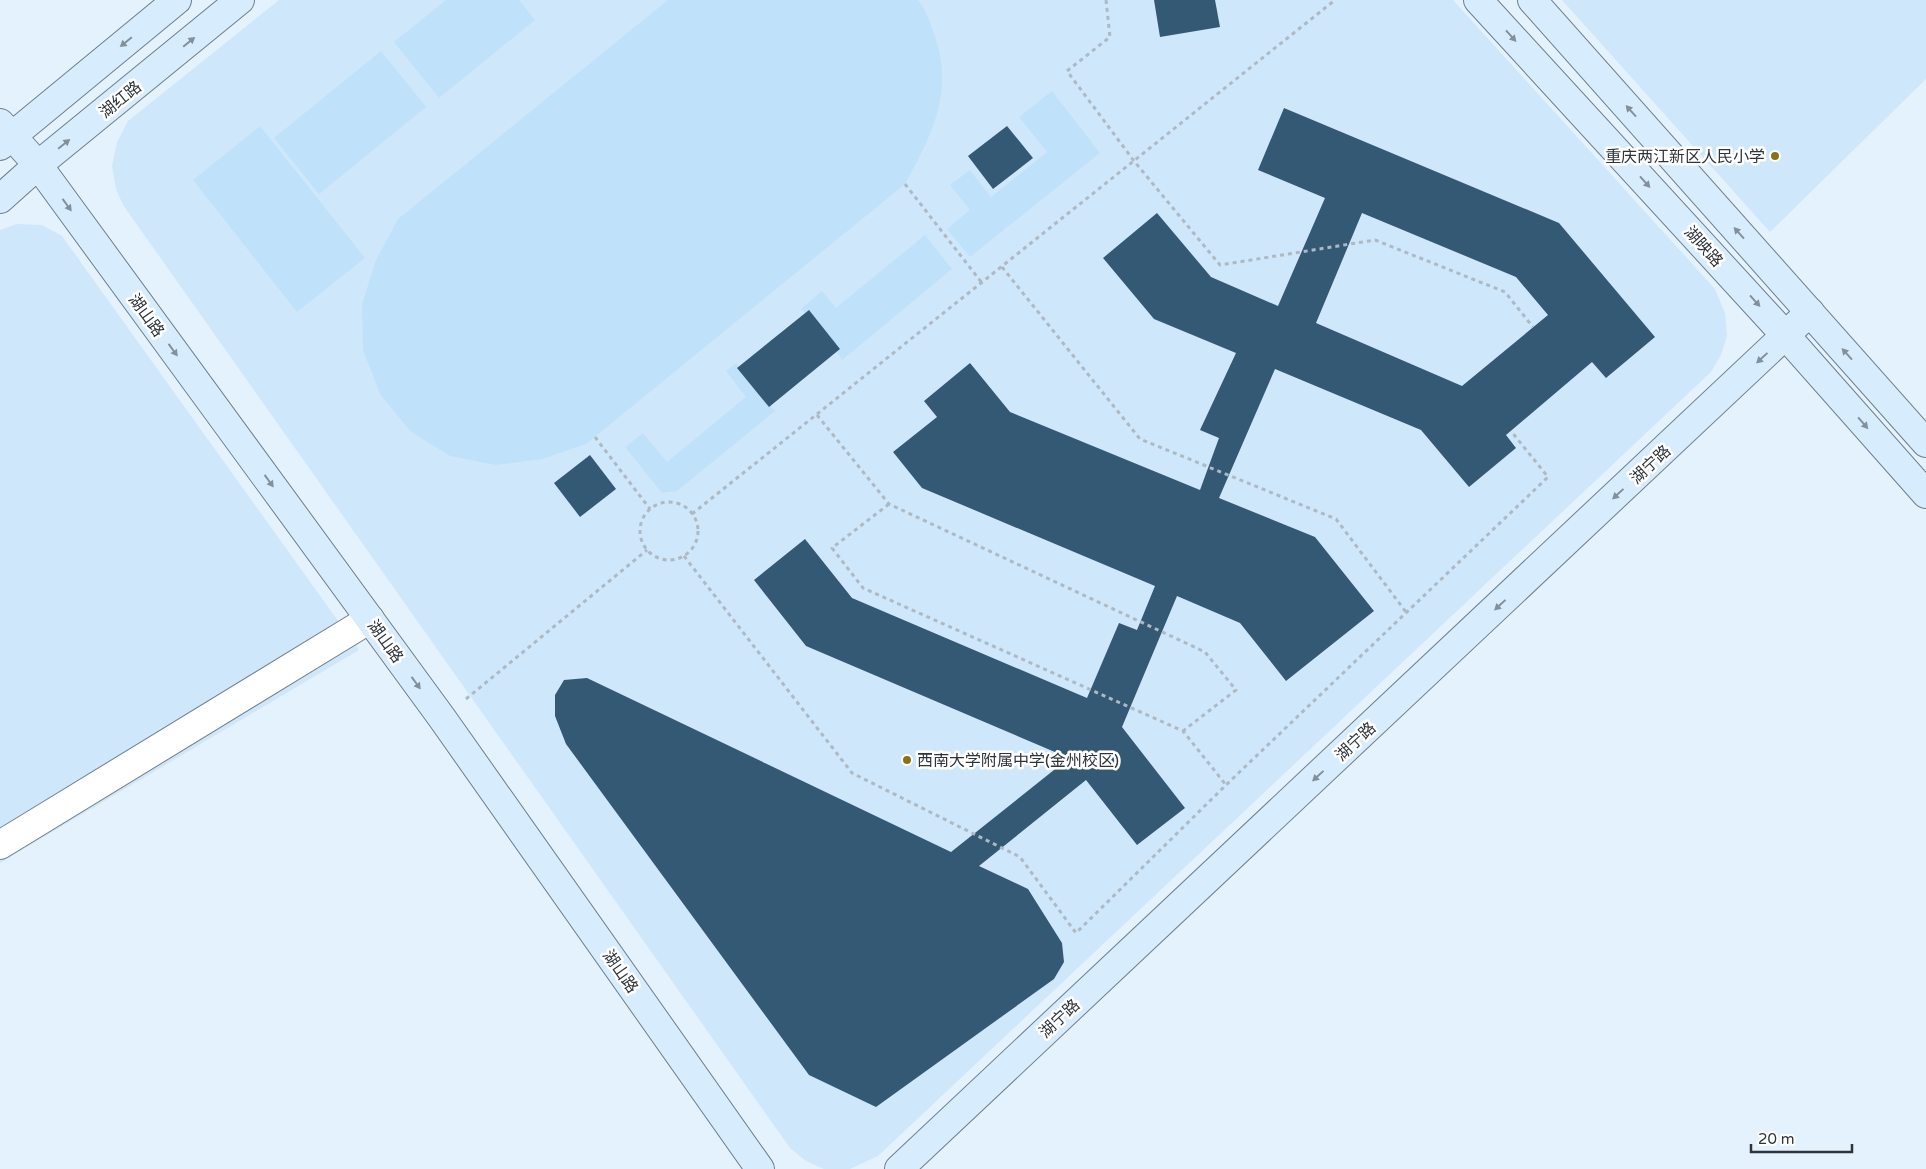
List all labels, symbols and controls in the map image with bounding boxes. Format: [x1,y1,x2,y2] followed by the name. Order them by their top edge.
[1505,29,1517,41] one-way arrow
[183,36,196,47] one-way arrow
[119,37,132,48] one-way arrow
[96,77,146,123] street label: 湖红路
[1625,106,1637,118] one-way arrow
[57,139,70,150] one-way arrow
[1605,147,1765,167] place label: 重庆两江新区人民小学
[1769,150,1781,162] marker: 重庆两江新区人民小学
[1639,175,1651,187] one-way arrow
[62,198,72,212] one-way arrow
[1680,222,1727,271] street label: 湖映路
[1733,227,1745,239] one-way arrow
[124,290,168,341] street label: 湖山路
[1749,295,1760,308] one-way arrow
[168,343,178,357] one-way arrow
[1841,349,1853,361] one-way arrow
[1757,352,1769,364] one-way arrow
[1857,416,1869,428] one-way arrow
[1626,441,1675,488] street label: 湖宁路
[264,474,274,488] one-way arrow
[1613,488,1625,500] one-way arrow
[1494,599,1506,611] one-way arrow
[363,616,407,667] street label: 湖山路
[411,676,422,689] one-way arrow
[1331,718,1380,765] street label: 湖宁路
[917,751,1119,771] place label: 西南大学附属中学(金州校区)
[901,754,913,766] marker: 西南大学附属中学(金州校区)
[1312,770,1324,782] one-way arrow
[598,946,642,997] street label: 湖山路
[1035,995,1084,1042] street label: 湖宁路
[1751,1122,1852,1154] scale bar
[1758,1130,1795,1148] text: 20 m

